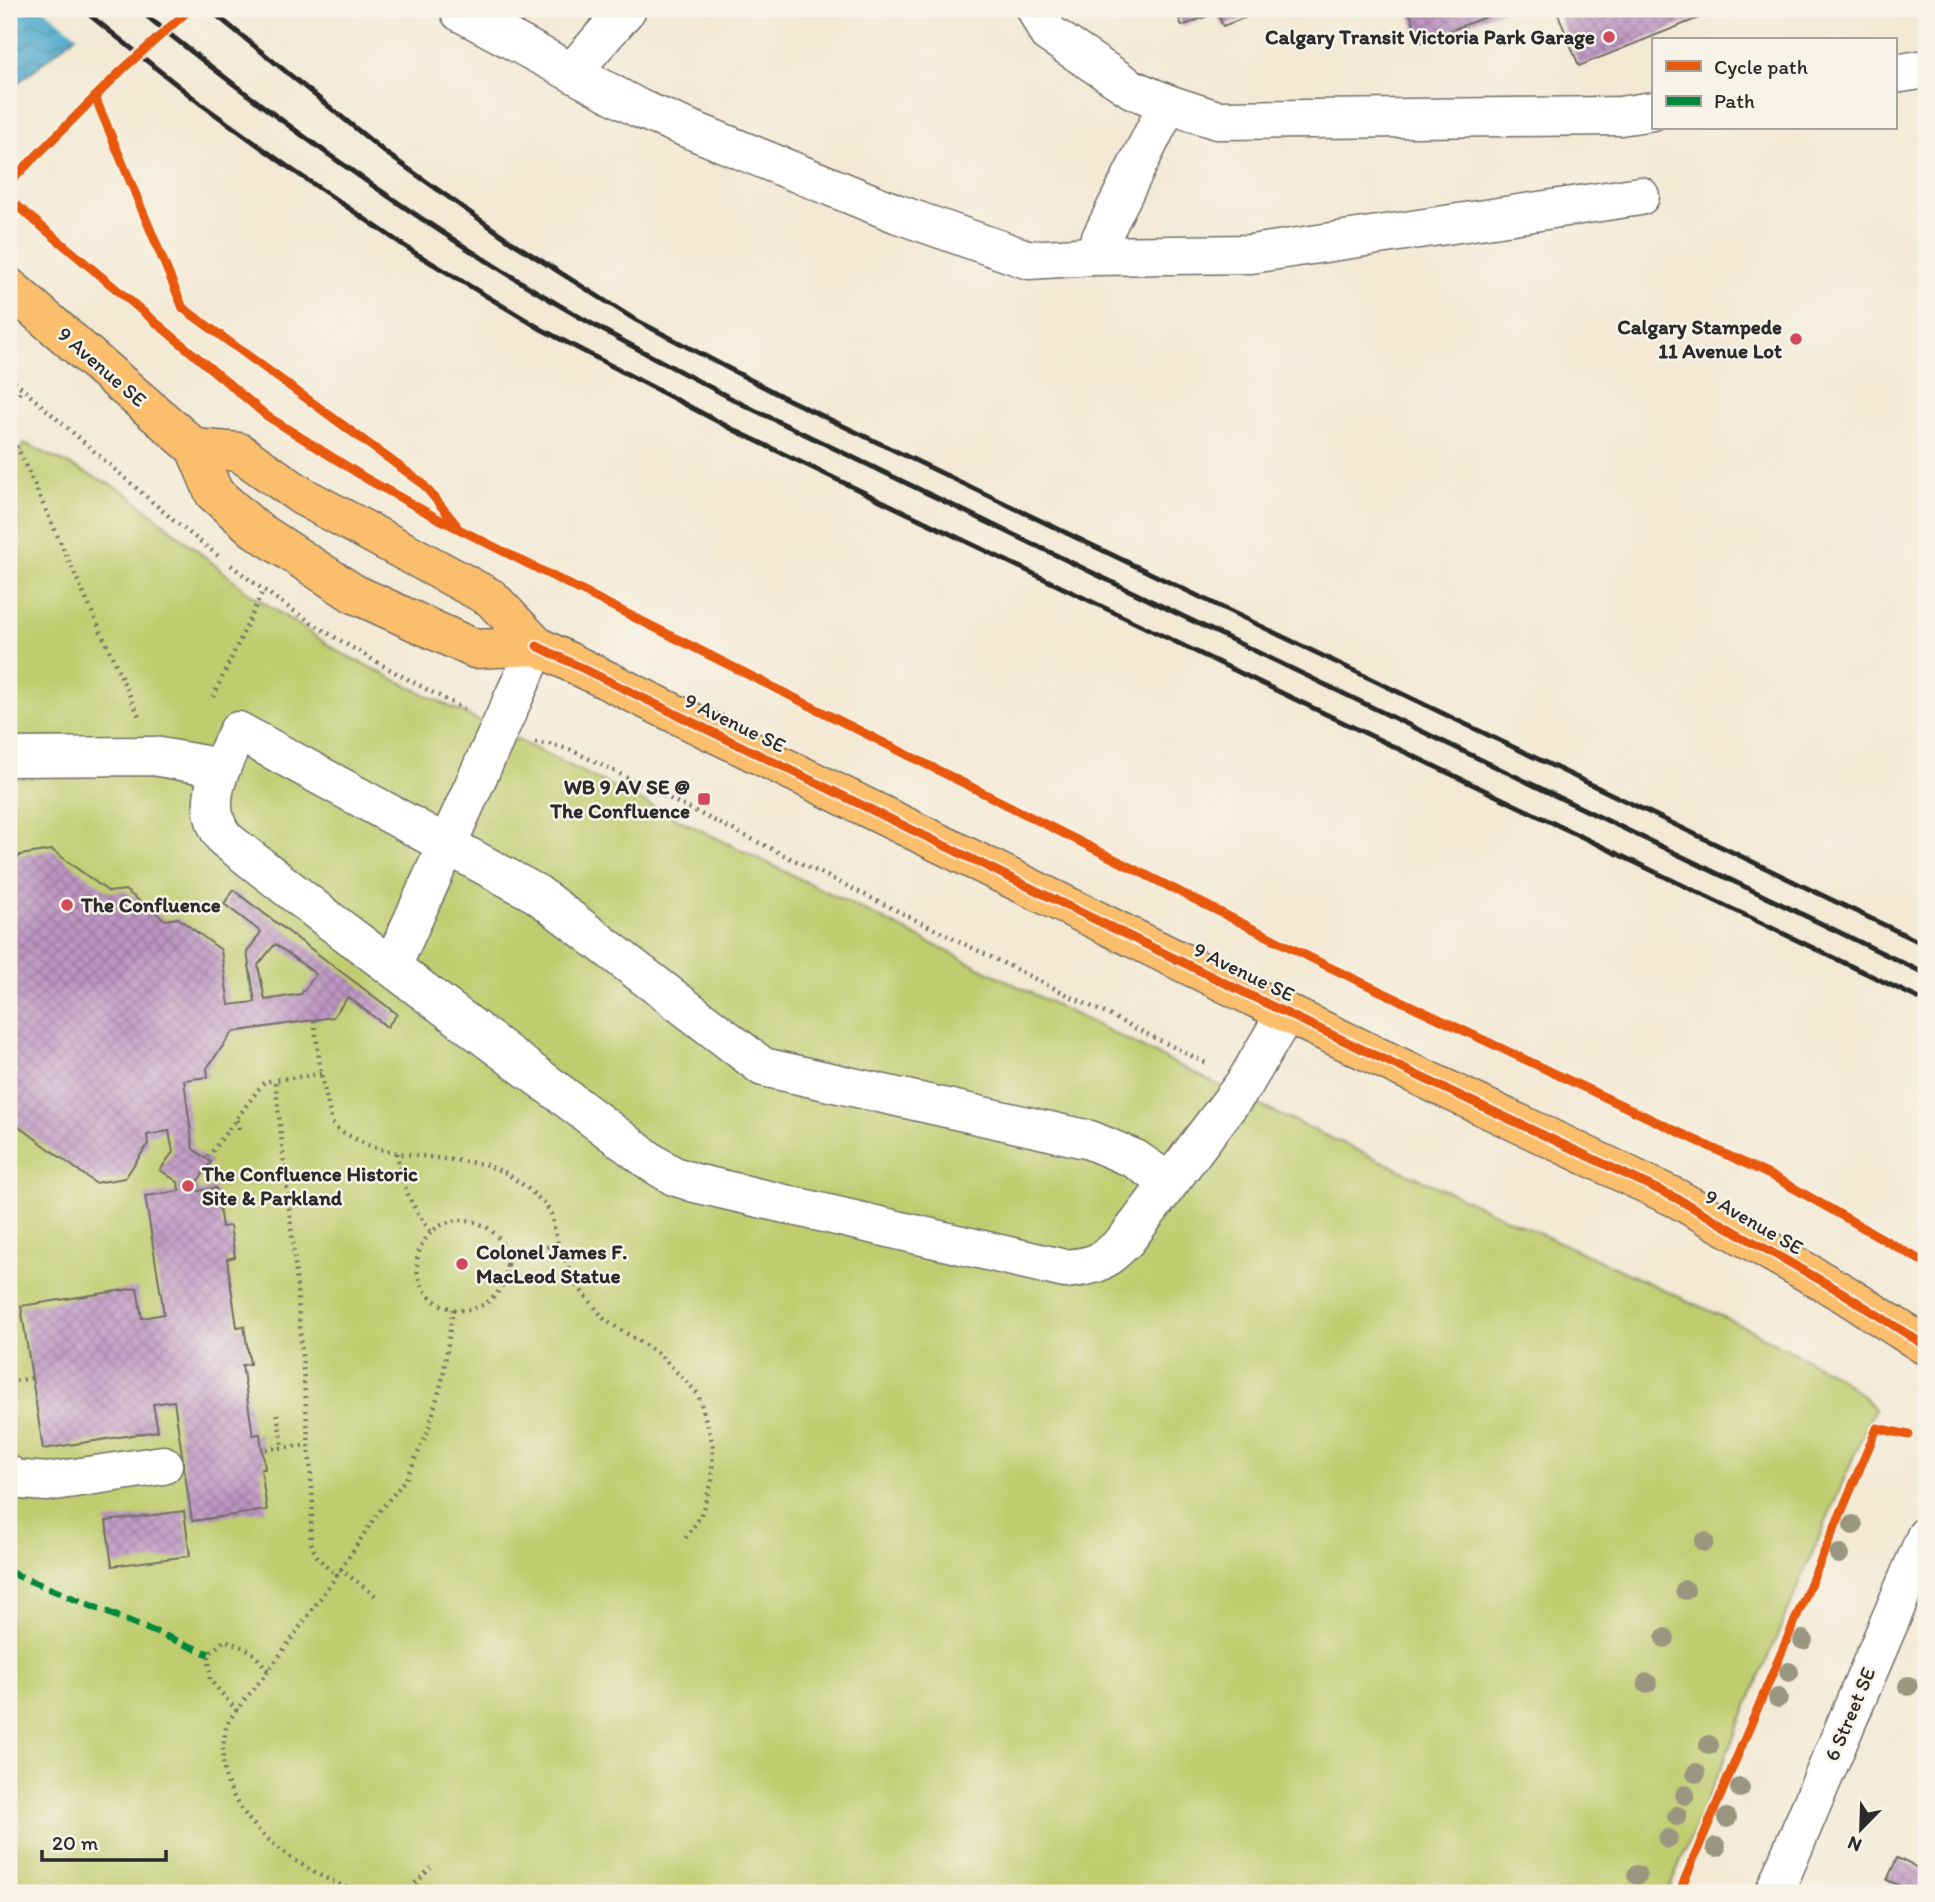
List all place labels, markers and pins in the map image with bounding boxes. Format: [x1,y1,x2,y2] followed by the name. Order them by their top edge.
[1265,24,1595,50] place label: Calgary Transit Victoria Park Garage
[1601,29,1617,45] marker: Calgary Transit Victoria Park Garage
[1617,314,1782,363] place label: Calgary Stampede 11 Avenue Lot
[1788,331,1804,347] marker: Calgary Stampede 11 Avenue Lot
[549,774,690,823] place label: WB 9 AV SE @ The Confluence
[696,791,712,807] marker: WB 9 AV SE @ The Confluence
[80,892,221,917] place label: The Confluence
[59,897,75,913] marker: The Confluence
[201,1161,418,1210] place label: The Confluence Historic Site & Parkland
[180,1178,196,1194] marker: The Confluence Historic Site & Parkland
[476,1239,627,1288] place label: Colonel James F. MacLeod Statue
[454,1256,470,1272] marker: Colonel James F. MacLeod Statue

